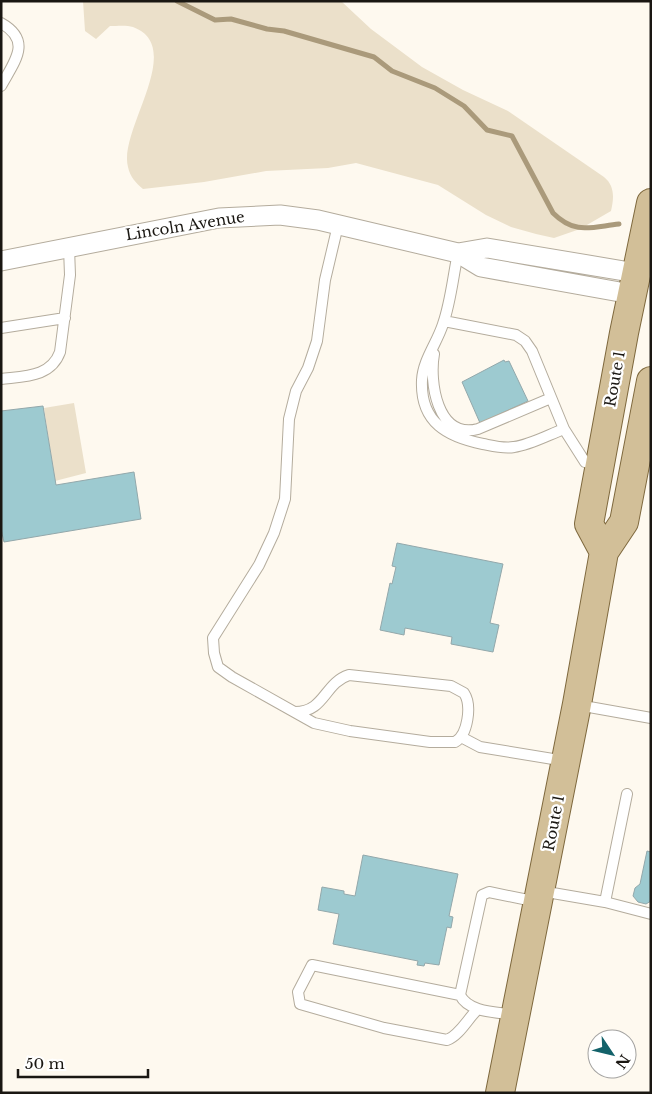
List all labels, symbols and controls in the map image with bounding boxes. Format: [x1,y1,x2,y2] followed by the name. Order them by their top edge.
[124,207,246,244] street label: Lincoln Avenue
[600,349,629,409] street label: Route 1
[539,793,568,853] street label: Route 1
[587,1029,637,1079] north arrow
[18,1046,148,1078] scale bar
[611,1051,634,1072] text: N
[25,1054,65,1073] text: 50 m

